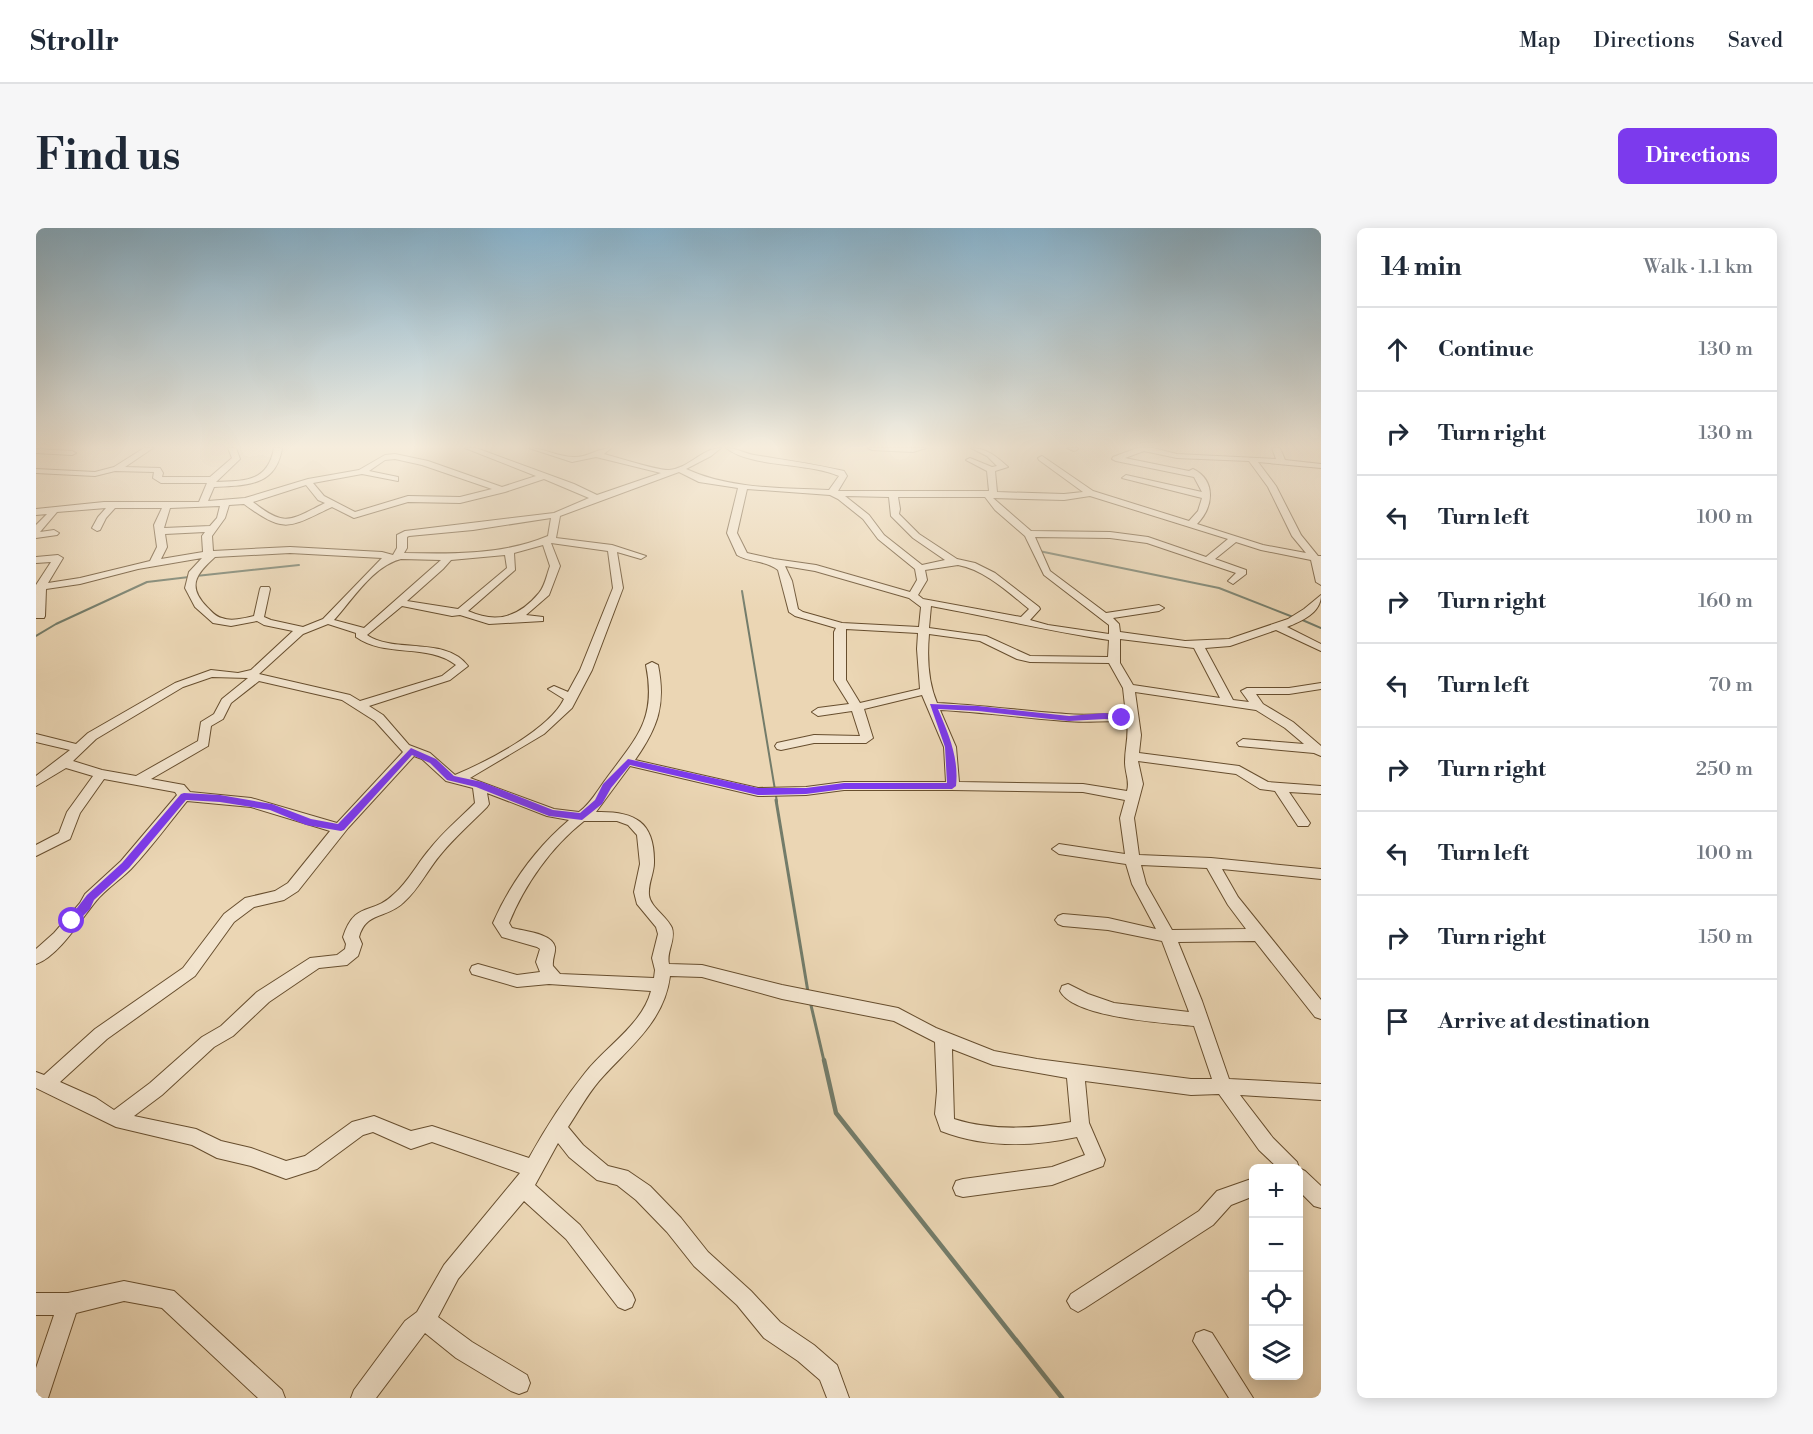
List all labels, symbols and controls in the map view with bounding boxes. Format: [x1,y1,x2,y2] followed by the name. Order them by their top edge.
[30,24,119,59] text: Strollr
[1519,28,1561,54] text: Map
[1594,28,1695,54] text: Directions
[1728,28,1783,54] text: Saved
[1618,128,1777,184] button: Directions
[36,130,180,183] text: Find us
[1381,251,1462,283] text: 14 min
[1644,255,1753,280] text: Walk · 1.1 km
[1381,333,1414,366] icon: ahead
[1438,336,1534,363] text: Continue
[1698,337,1753,362] text: 130 m
[1381,417,1414,450] icon: right
[1438,420,1546,447] text: Turn right
[1698,421,1753,446] text: 130 m
[1381,501,1414,534] icon: left
[1438,504,1529,531] text: Turn left
[1697,505,1753,530] text: 100 m
[1381,585,1414,618] icon: right
[1438,588,1546,615] text: Turn right
[1698,589,1753,614] text: 160 m
[1381,669,1414,702] icon: left
[1438,672,1529,699] text: Turn left
[1709,673,1753,698] text: 70 m
[1108,704,1134,730] route end
[1381,753,1414,786] icon: right
[1438,756,1546,783] text: Turn right
[1696,757,1753,782] text: 250 m
[1381,837,1414,870] icon: left
[1438,840,1529,867] text: Turn left
[1697,841,1753,866] text: 100 m
[58,907,84,933] route start
[1381,921,1414,954] icon: right
[1438,924,1546,951] text: Turn right
[1698,925,1753,950] text: 150 m
[1381,1005,1414,1038] icon: arrive
[1438,1008,1650,1035] text: Arrive at destination
[1249,1164,1303,1380] map controls
[1249,1164,1303,1218] button: +
[1249,1218,1303,1272] button: −
[1249,1272,1303,1326] button: locate
[1249,1326,1303,1380] button: layers

